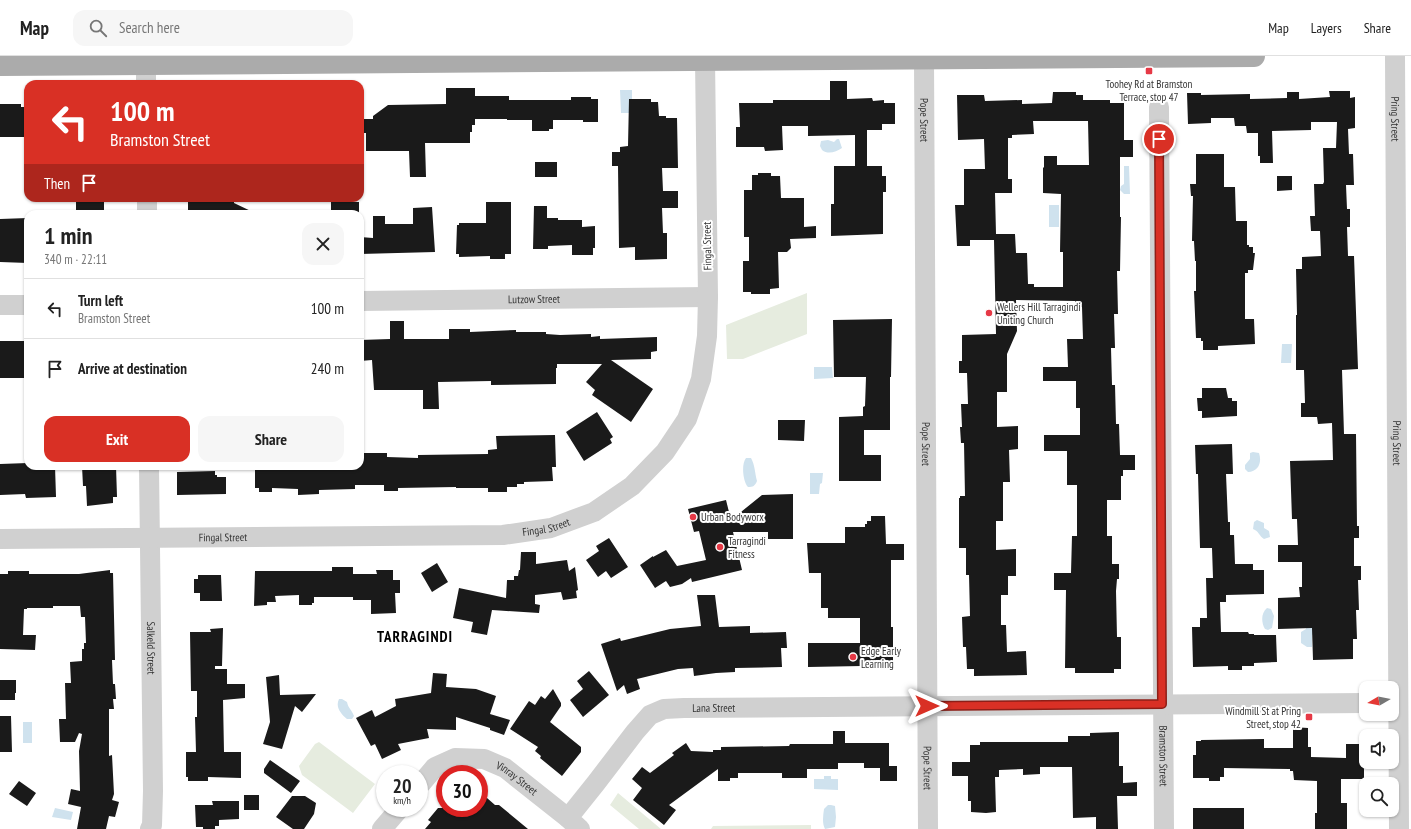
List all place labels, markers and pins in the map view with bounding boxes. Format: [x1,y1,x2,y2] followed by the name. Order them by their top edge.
[1144,66,1154,76] marker: Toohey Rd at Bramston Terrace, stop 47
[1106,77,1193,104] place label: Toohey Rd at Bramston Terrace, stop 47
[1142,122,1176,156] pin
[997,300,1081,327] place label: Wellers Hill Tarragindi Uniting Church
[984,308,994,318] marker: Wellers Hill Tarragindi Uniting Church
[701,510,764,524] place label: Urban Bodyworx
[688,512,698,522] marker: Urban Bodyworx
[728,534,766,561] place label: Tarragindi Fitness
[715,542,725,552] marker: Tarragindi Fitness
[861,644,902,671] place label: Edge Early Learning
[848,652,858,662] marker: Edge Early Learning
[1225,704,1301,731] place label: Windmill St at Pring Street, stop 42
[1304,712,1314,722] marker: Windmill St at Pring Street, stop 42

